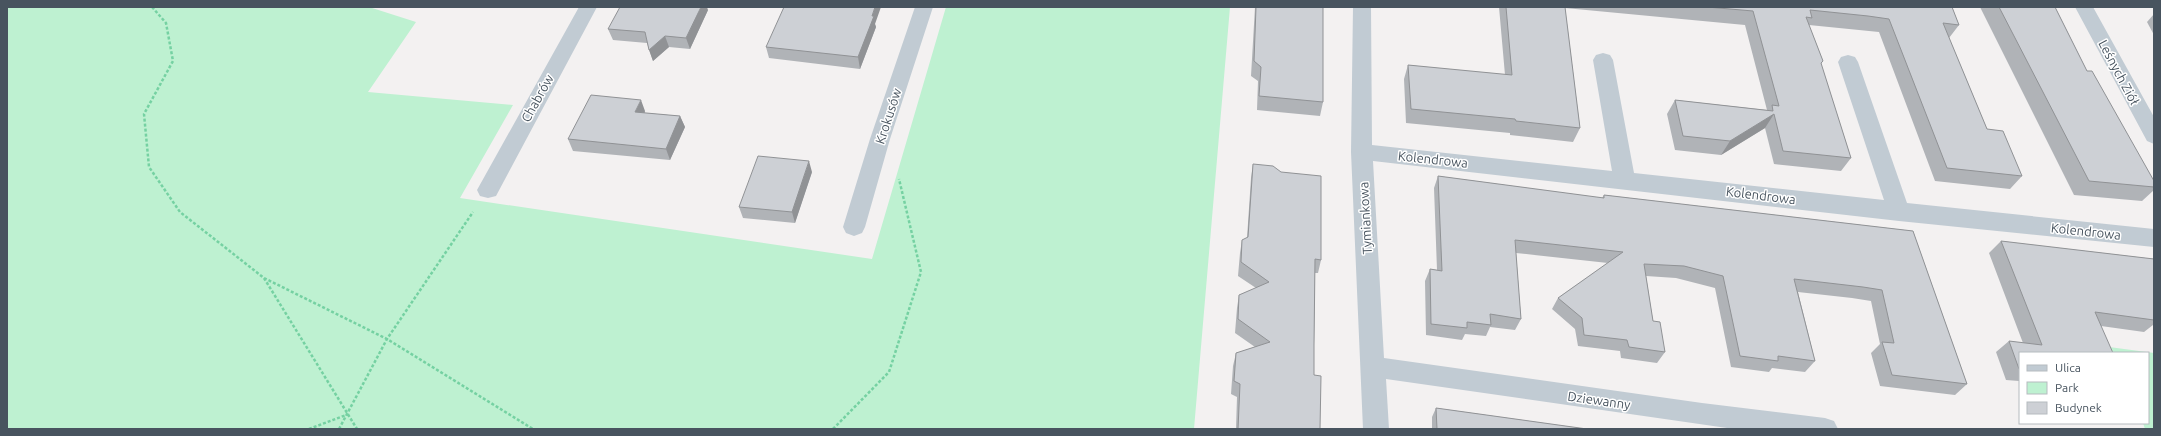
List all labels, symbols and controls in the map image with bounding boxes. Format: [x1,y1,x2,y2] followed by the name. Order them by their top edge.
[2096,37,2142,107] street label: Leśnych Ziół
[518,72,556,124] street label: Chabrów
[872,86,904,146] street label: Krokusów
[1397,148,1469,170] street label: Kolendrowa
[1356,181,1374,255] street label: Tymiankowa
[1725,184,1797,206] street label: Kolendrowa
[2050,220,2122,242] street label: Kolendrowa
[2019,352,2149,424] legend
[2055,361,2081,374] text: Ulica
[2055,381,2079,394] text: Park
[1567,389,1631,411] street label: Dziewanny
[2055,401,2102,414] text: Budynek

